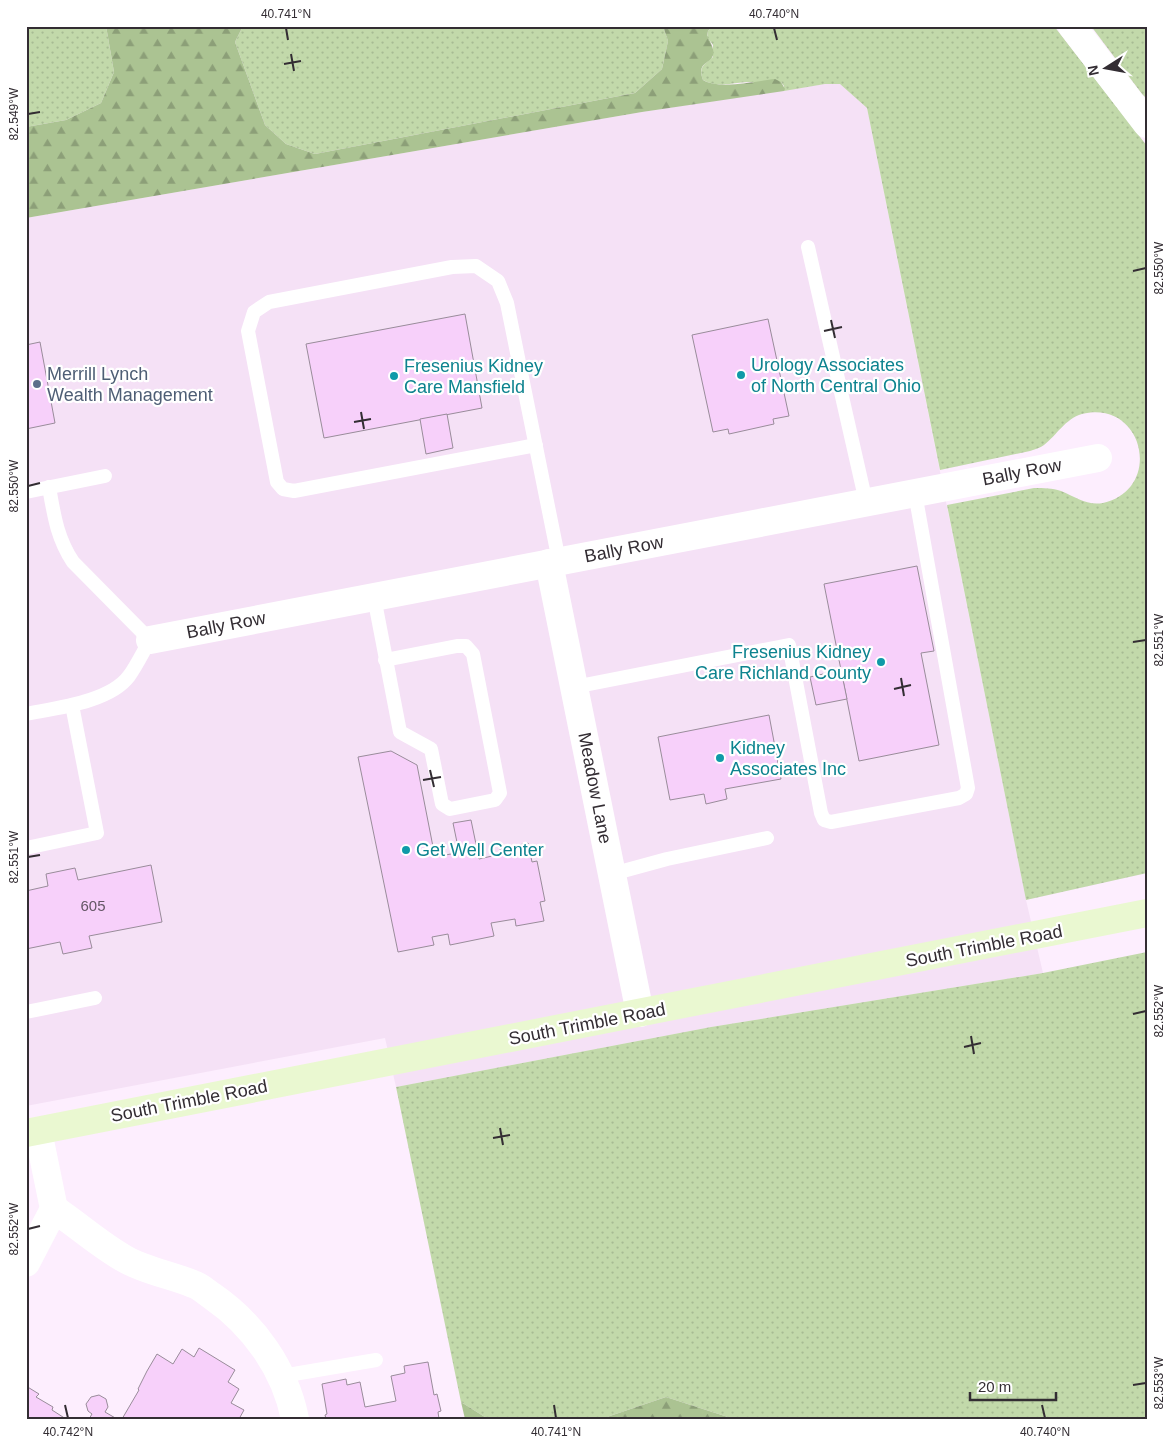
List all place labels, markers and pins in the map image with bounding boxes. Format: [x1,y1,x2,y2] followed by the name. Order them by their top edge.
[751,355,921,396] place label: Urology Associates of North Central Ohio
[404,356,543,397] place label: Fresenius Kidney Care Mansfield
[47,364,213,405] place label: Merrill Lynch Wealth Management
[735,369,747,381] marker: Urology Associates of North Central Ohio
[388,370,400,382] marker: Fresenius Kidney Care Mansfield
[31,378,43,390] marker: Merrill Lynch Wealth Management
[695,642,871,683] place label: Fresenius Kidney Care Richland County
[875,656,887,668] marker: Fresenius Kidney Care Richland County
[730,738,846,779] place label: Kidney Associates Inc
[714,752,726,764] marker: Kidney Associates Inc
[416,840,544,860] place label: Get Well Center
[400,844,412,856] marker: Get Well Center

